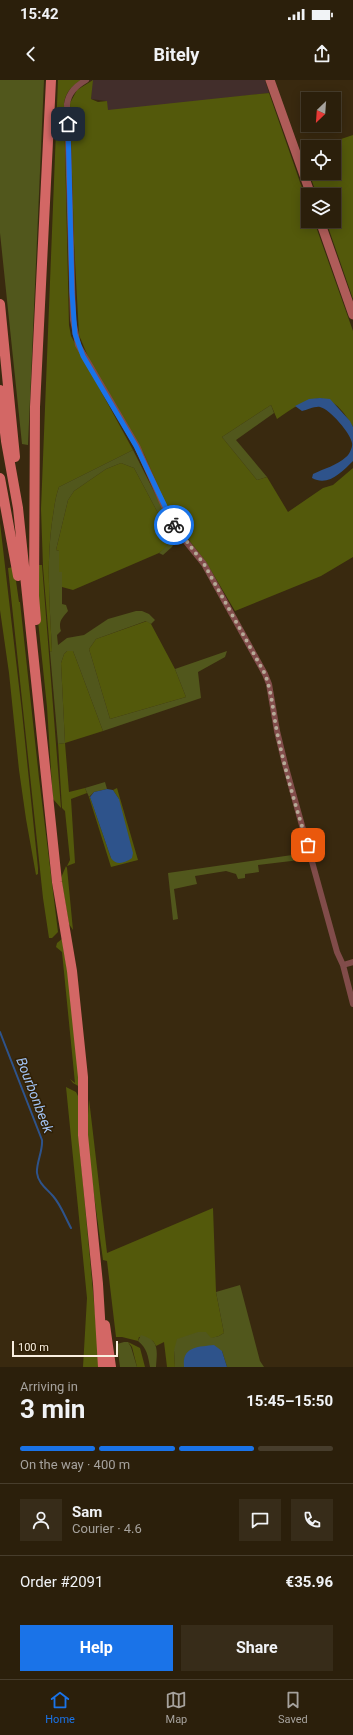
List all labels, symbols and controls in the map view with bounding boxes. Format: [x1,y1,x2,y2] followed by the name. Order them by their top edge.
[20,5,59,23] text: 15:42
[20,43,42,65] icon: back
[311,43,333,65] icon: share
[154,44,199,65] text: Bitely
[301,92,341,132] north arrow
[301,92,341,228] map controls
[51,107,85,141] pin
[57,113,79,135] icon: home
[301,140,341,180] button: locate
[301,188,341,228] button: layers
[154,505,194,545] courier
[163,514,185,536] icon: bike
[291,828,325,862] pin
[297,834,319,856] icon: bag
[13,1055,57,1136] water label: Bourbonbeek
[12,1339,118,1358] scale bar
[18,1341,49,1354] text: 100 m
[20,1379,78,1394] text: Arriving in
[246,1392,333,1410] text: 15:45–15:50
[20,1394,85,1424] text: 3 min
[20,1457,130,1472] text: On the way · 400 m
[20,1499,62,1541] button: person
[239,1499,281,1541] button: chat
[291,1499,333,1541] button: phone
[72,1503,102,1521] text: Sam
[72,1521,142,1536] text: Courier · 4.6
[20,1573,103,1591] text: Order #2091
[286,1573,333,1591] text: €35.96
[20,1625,173,1671] button: Help
[181,1625,333,1671] button: Share
[45,1689,75,1726] tab: Home
[165,1689,187,1726] tab: Map
[278,1689,308,1726] tab: Saved

